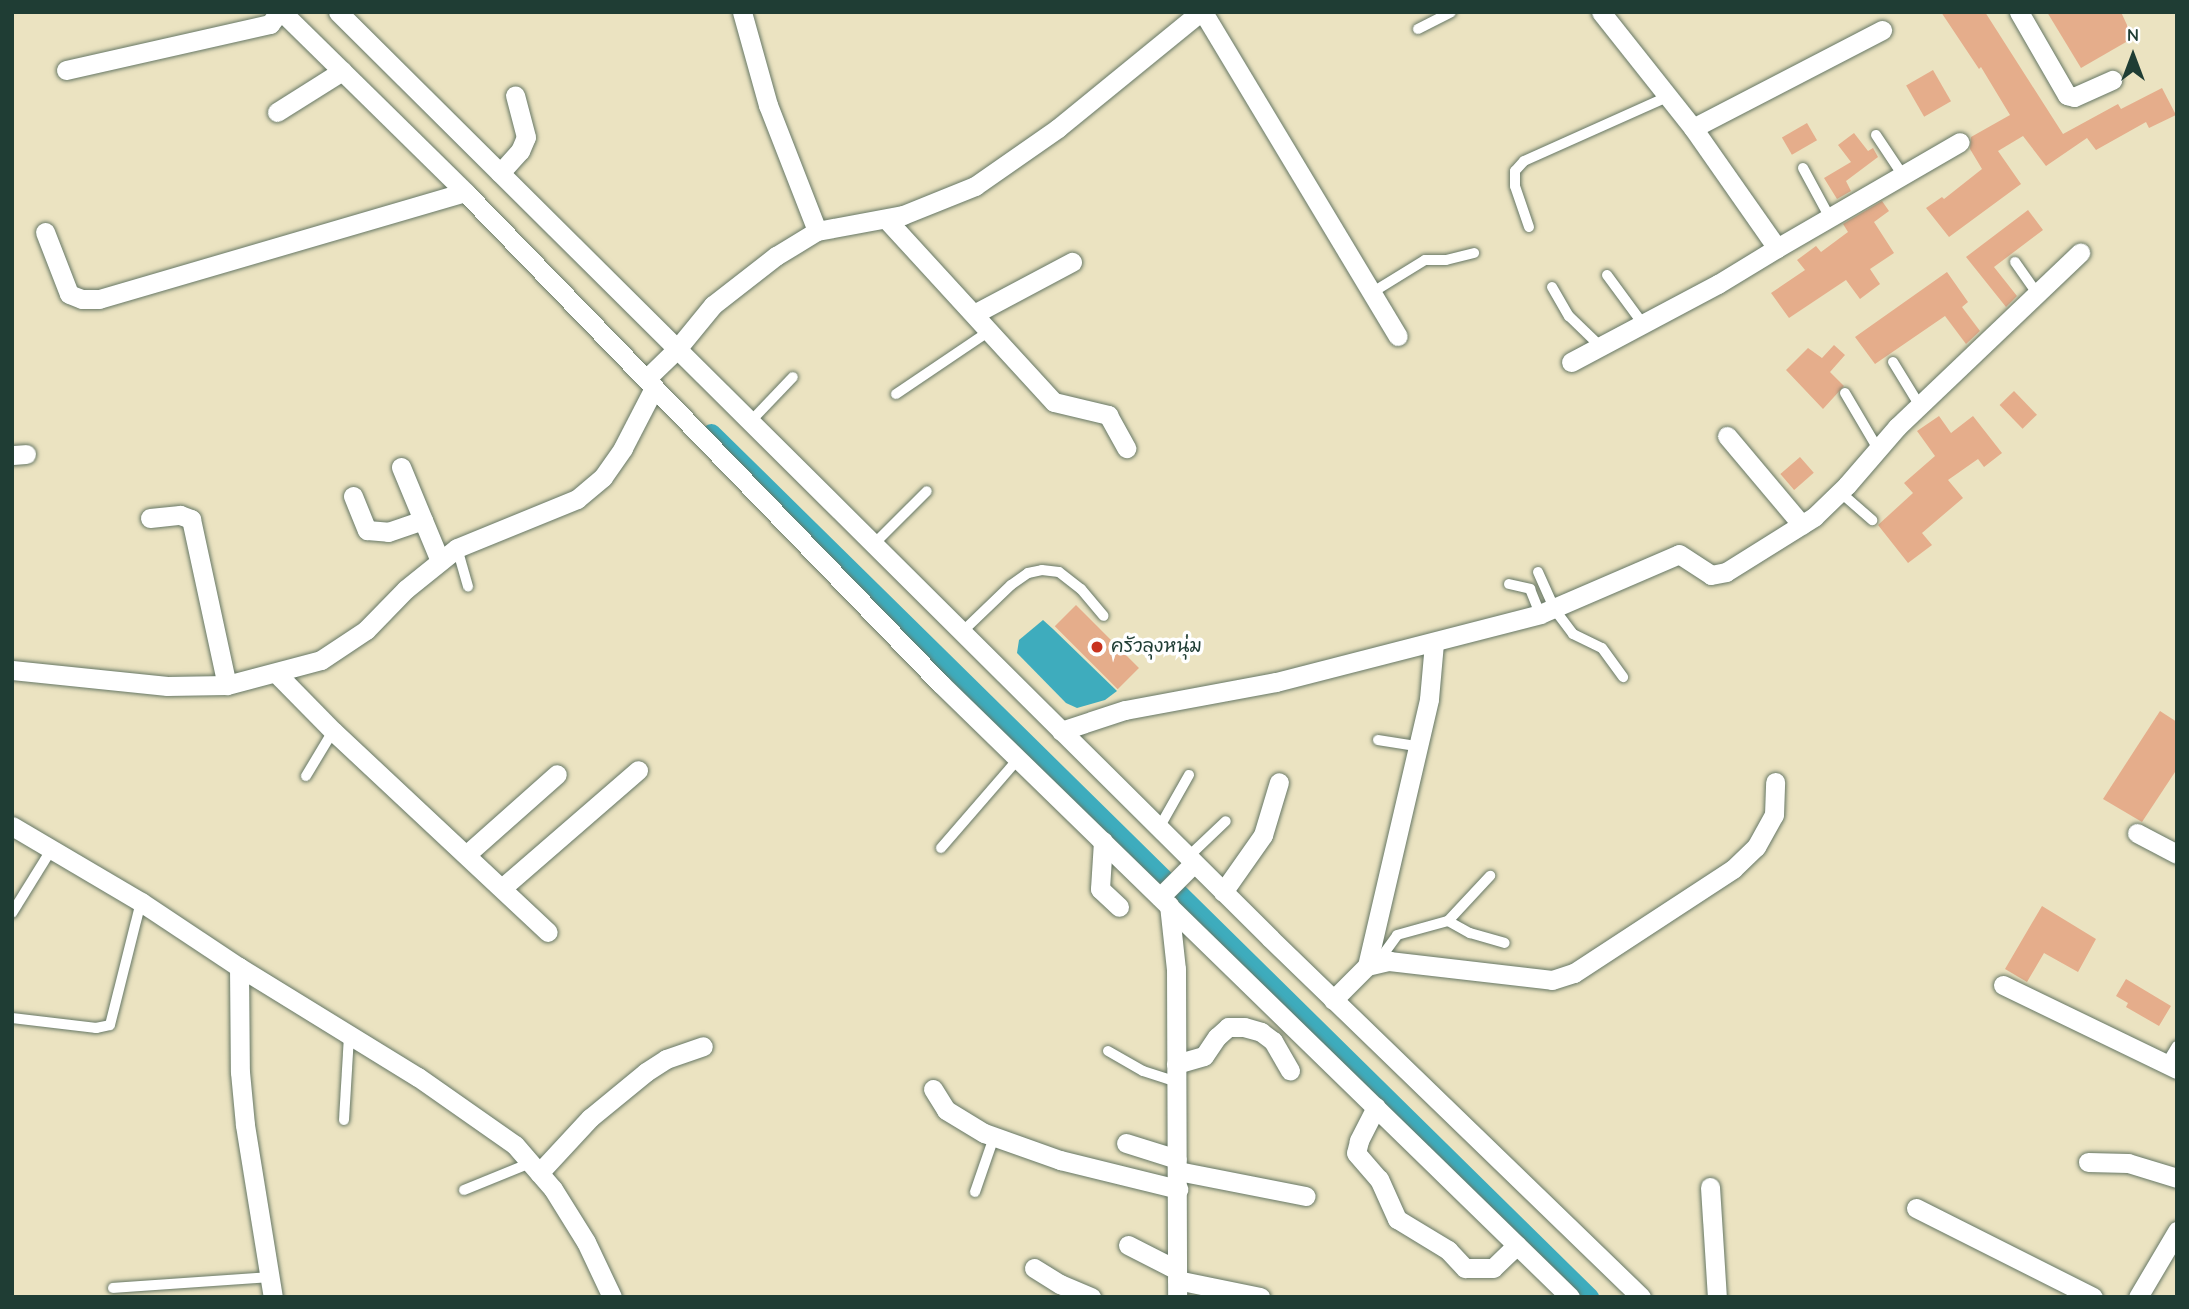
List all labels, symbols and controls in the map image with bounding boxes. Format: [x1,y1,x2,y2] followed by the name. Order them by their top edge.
[2098,21,2168,91] north arrow
[2127,24,2139,46] text: N
[1111,636,1202,658] place label: ครัวลุงหนุ่ม
[1089,639,1105,655] marker: ครัวลุงหนุ่ม

